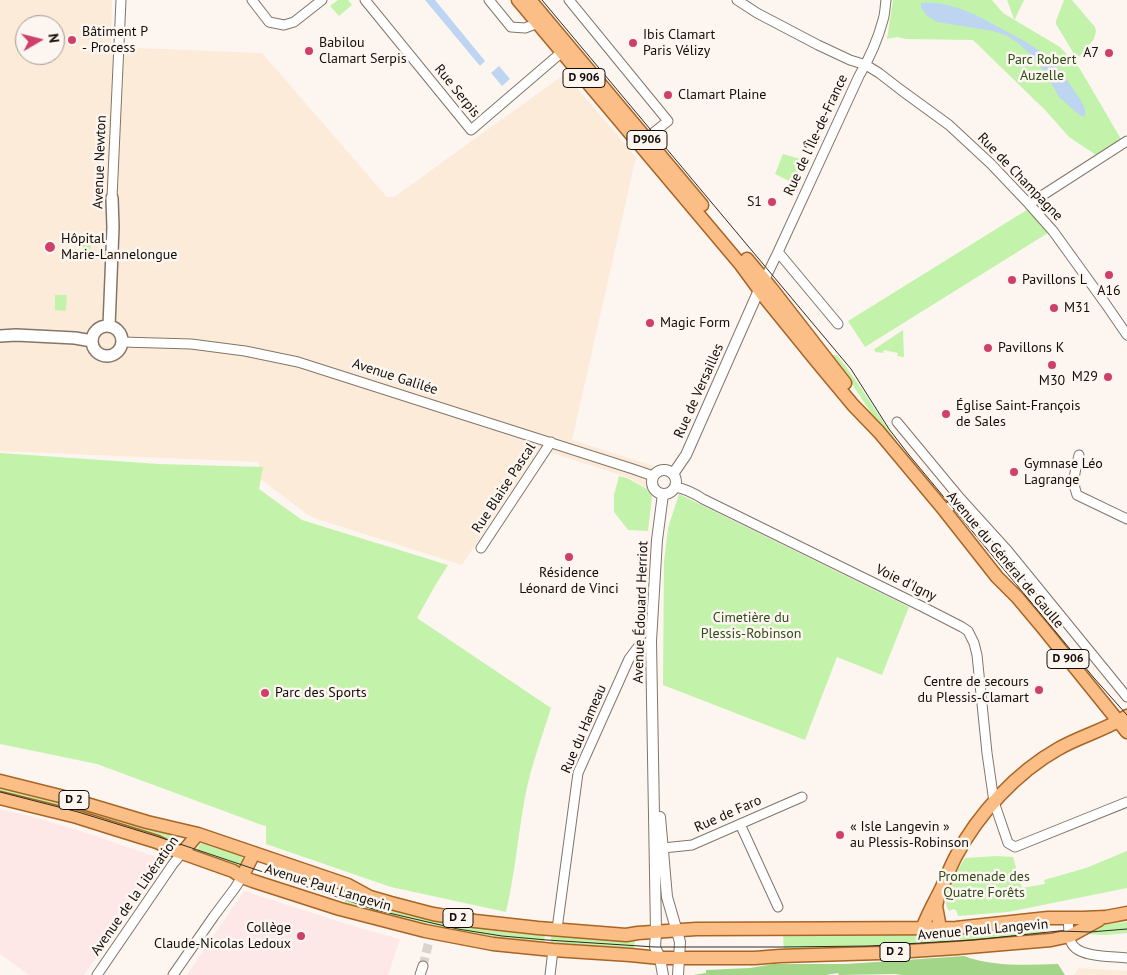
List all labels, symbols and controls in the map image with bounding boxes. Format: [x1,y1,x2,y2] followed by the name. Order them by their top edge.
[15,15,65,65] north arrow
[82,24,148,56] place label: Bâtiment P - Process
[643,27,715,59] place label: Ibis Clamart Paris Vélizy
[44,32,63,44] text: N
[66,34,78,46] marker: Bâtiment P - Process
[319,35,407,68] place label: Babilou Clamart Serpis
[627,37,639,49] marker: Ibis Clamart Paris Vélizy
[303,45,315,57] marker: Babilou Clamart Serpis
[1083,45,1099,61] place label: A7
[1103,47,1115,59] marker: A7
[1008,52,1076,84] park label: Parc Robert Auzelle
[431,61,483,121] street label: Rue Serpis
[563,68,605,88] road number: D 906
[781,72,851,198] street label: Rue de l'Île-de-France
[678,87,766,103] place label: Clamart Plaine
[662,89,674,101] marker: Clamart Plaine
[90,115,110,209] street label: Avenue Newton
[627,130,667,150] road number: D906
[974,130,1066,224] street label: Rue de Champagne
[747,194,762,210] place label: S1
[766,196,778,208] marker: S1
[61,231,177,264] place label: Hôpital Marie-Lannelongue
[43,240,57,254] marker: Hôpital Marie-Lannelongue
[1103,269,1115,281] marker: A16
[1022,272,1087,288] place label: Pavillons L
[1006,274,1018,286] marker: Pavillons L
[1097,283,1121,299] place label: A16
[1064,300,1090,316] place label: M31
[1048,302,1060,314] marker: M31
[660,315,730,331] place label: Magic Form
[644,317,656,329] marker: Magic Form
[998,340,1064,356] place label: Pavillons K
[671,341,727,441] street label: Rue de Versailles
[982,342,994,354] marker: Pavillons K
[350,355,440,399] street label: Avenue Galilée
[1046,359,1058,371] marker: M30
[1072,369,1098,385] place label: M29
[1102,371,1114,383] marker: M29
[1039,373,1065,389] place label: M30
[956,398,1080,431] place label: Église Saint-François de Sales
[940,408,952,420] marker: Église Saint-François de Sales
[469,440,539,536] street label: Rue Blaise Pascal
[1024,456,1103,488] place label: Gymnase Léo Lagrange
[1008,466,1020,478] marker: Gymnase Léo Lagrange
[943,488,1067,632] street label: Avenue du Général de Gaulle
[630,540,652,684] street label: Avenue Édouard Herriot
[563,551,575,563] marker: Résidence Léonard de Vinci
[873,561,939,605] street label: Voie d'Igny
[519,565,619,598] place label: Résidence Léonard de Vinci
[701,610,801,642] park label: Cimetière du Plessis-Robinson
[1047,650,1089,669] road number: D 906
[917,674,1029,706] place label: Centre de secours du Plessis-Clamart
[558,682,610,776] street label: Rue du Hameau
[1033,684,1045,696] marker: Centre de secours du Plessis-Clamart
[275,685,367,701] place label: Parc des Sports
[259,687,271,699] marker: Parc des Sports
[59,790,89,810] road number: D 2
[692,792,764,836] street label: Rue de Faro
[850,819,969,852] place label: « Isle Langevin » au Plessis-Robinson
[834,829,846,841] marker: « Isle Langevin » au Plessis-Robinson
[87,833,183,959] street label: Avenue de la Libération
[263,861,393,915] street label: Avenue Paul Langevin
[938,869,1030,902] park label: Promenade des Quatre Forêts
[443,908,473,928] road number: D 2
[917,916,1049,944] street label: Avenue Paul Langevin
[154,920,291,952] place label: Collège Claude-Nicolas Ledoux
[295,930,307,942] marker: Collège Claude-Nicolas Ledoux
[880,942,910,962] road number: D 2

